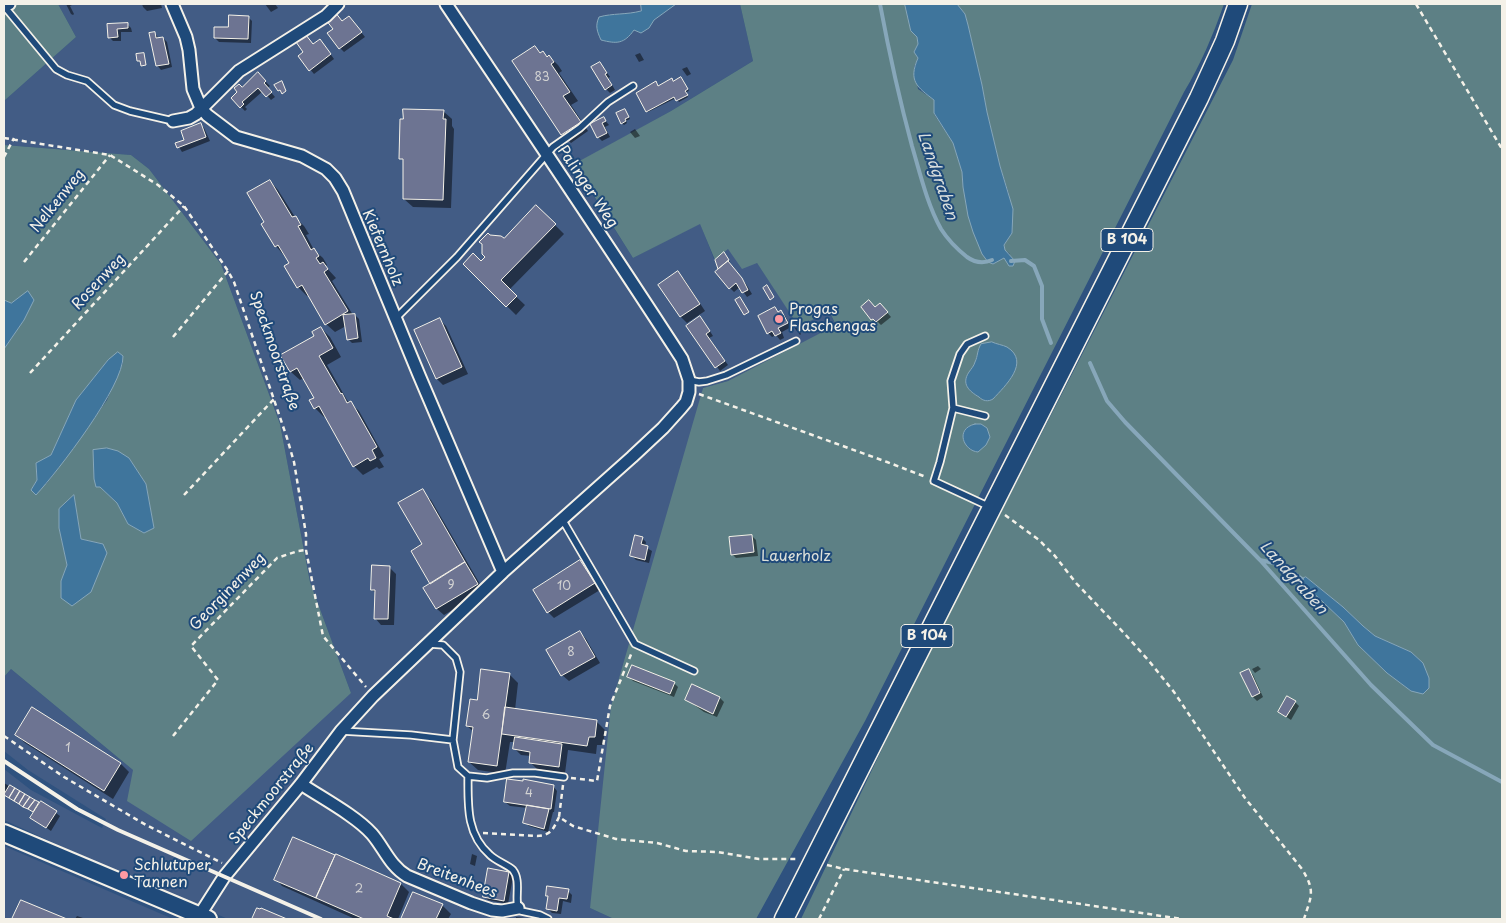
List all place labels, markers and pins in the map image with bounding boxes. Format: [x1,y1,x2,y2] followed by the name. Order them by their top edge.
[789,301,876,336] place label: Progas Flaschengas
[773,313,785,325] marker: Progas Flaschengas
[134,857,211,892] place label: Schlutuper Tannen
[118,869,130,881] marker: Schlutuper Tannen

